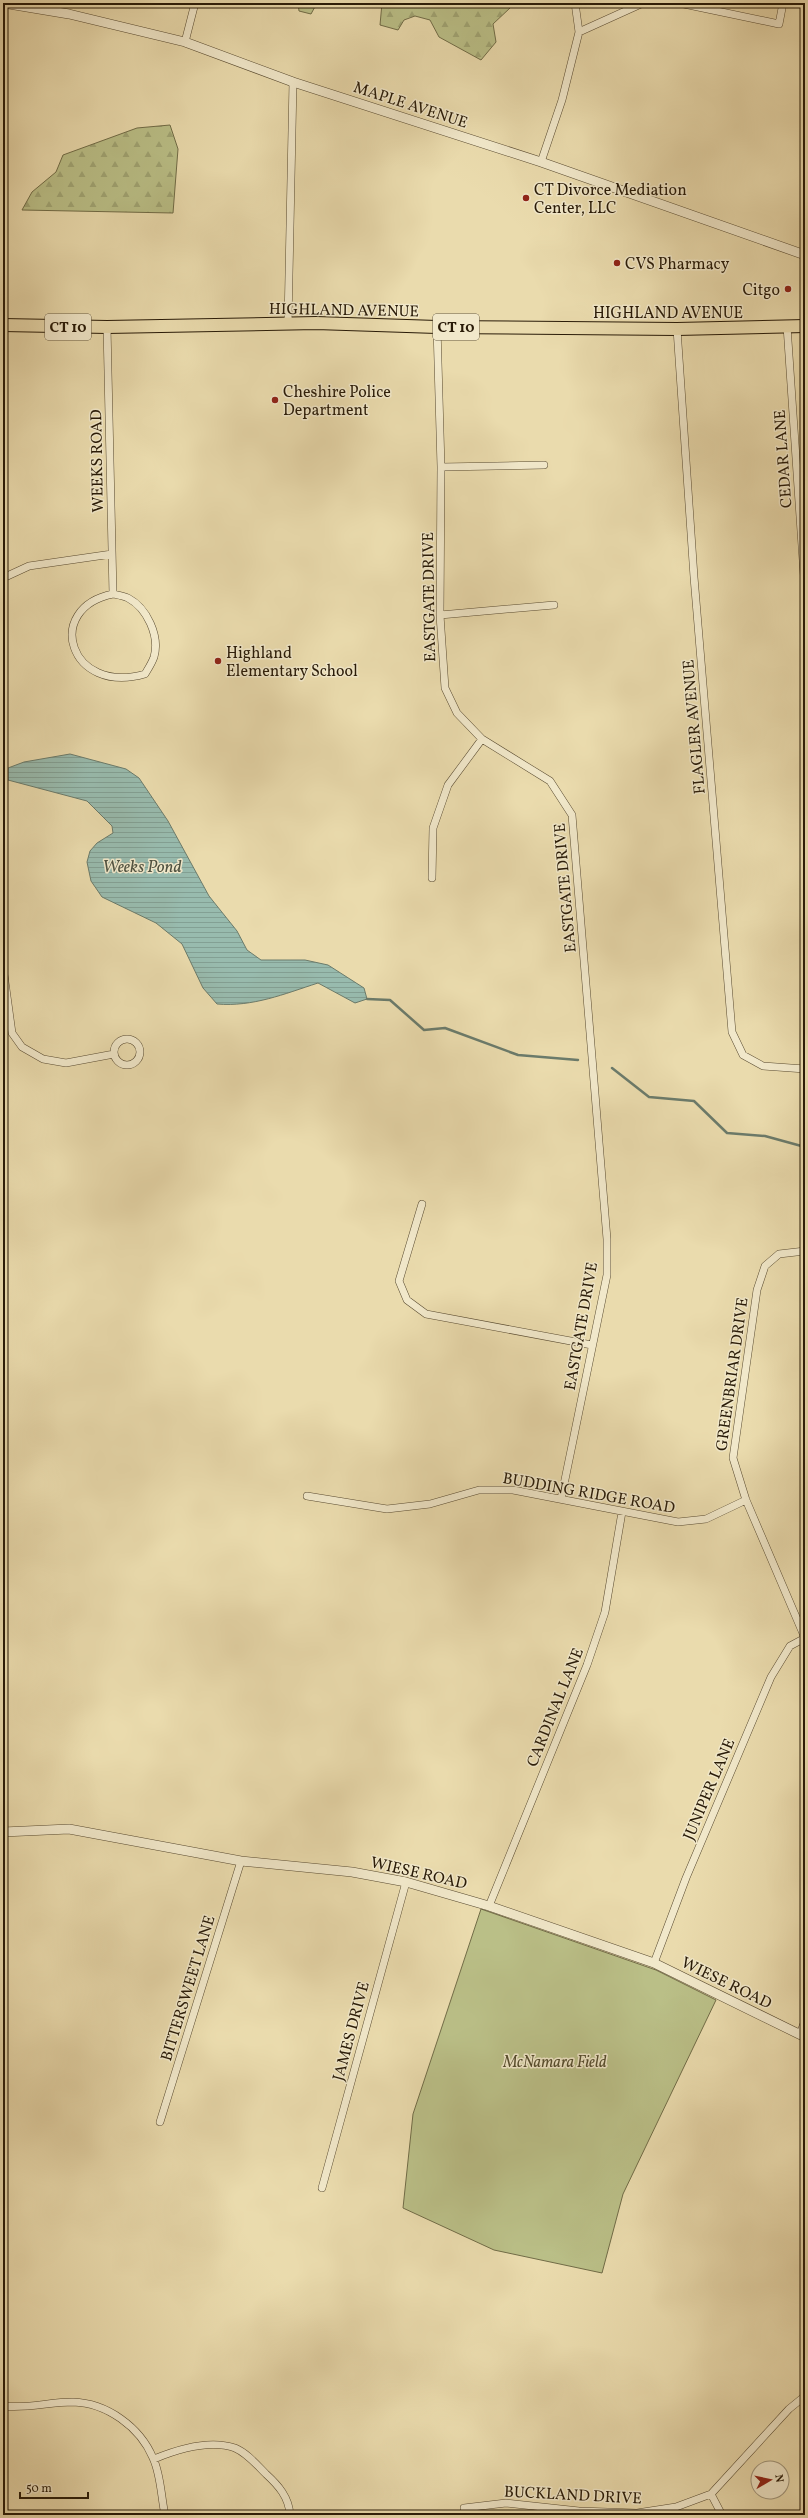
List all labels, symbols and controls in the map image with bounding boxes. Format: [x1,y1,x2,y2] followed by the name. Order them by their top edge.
[350,77,470,135] street label: MAPLE AVENUE
[534,180,687,220] place label: CT Divorce Mediation Center, LLC
[521,193,531,203] marker: CT Divorce Mediation Center, LLC
[625,254,730,276] place label: CVS Pharmacy
[612,258,622,268] marker: CVS Pharmacy
[742,280,780,302] place label: Citgo
[783,284,793,294] marker: Citgo
[269,299,419,323] street label: HIGHLAND AVENUE
[593,303,743,325] street label: HIGHLAND AVENUE
[45,314,91,340] road number: CT 10
[433,314,479,340] road number: CT 10
[283,382,391,422] place label: Cheshire Police Department
[270,395,280,405] marker: Cheshire Police Department
[86,409,110,513] street label: WEEKS ROAD
[770,409,798,509] street label: CEDAR LANE
[418,532,442,662] street label: EASTGATE DRIVE
[226,643,358,683] place label: Highland Elementary School
[213,656,223,666] marker: Highland Elementary School
[678,659,712,795] street label: FLAGLER AVENUE
[549,822,583,954] street label: EASTGATE DRIVE
[102,856,182,879] water label: Weeks Pond
[560,1260,604,1392] street label: EASTGATE DRIVE
[711,1296,755,1452] street label: GREENBRIAR DRIVE
[501,1468,677,1520] street label: BUDDING RIDGE ROAD
[522,1645,590,1770] street label: CARDINAL LANE
[679,1736,741,1844] street label: JUNIPER LANE
[368,1852,469,1896] street label: WIESE ROAD
[156,1913,222,2064] street label: BITTERSWEET LANE
[677,1952,775,2015] street label: WIESE ROAD
[328,1979,376,2084] street label: JAMES DRIVE
[502,2052,607,2074] park label: McNamara Field
[750,2460,790,2500] north arrow
[20,2474,88,2500] scale bar
[770,2474,786,2484] text: N
[26,2481,52,2497] text: 50 m
[503,2481,642,2511] street label: BUCKLAND DRIVE

